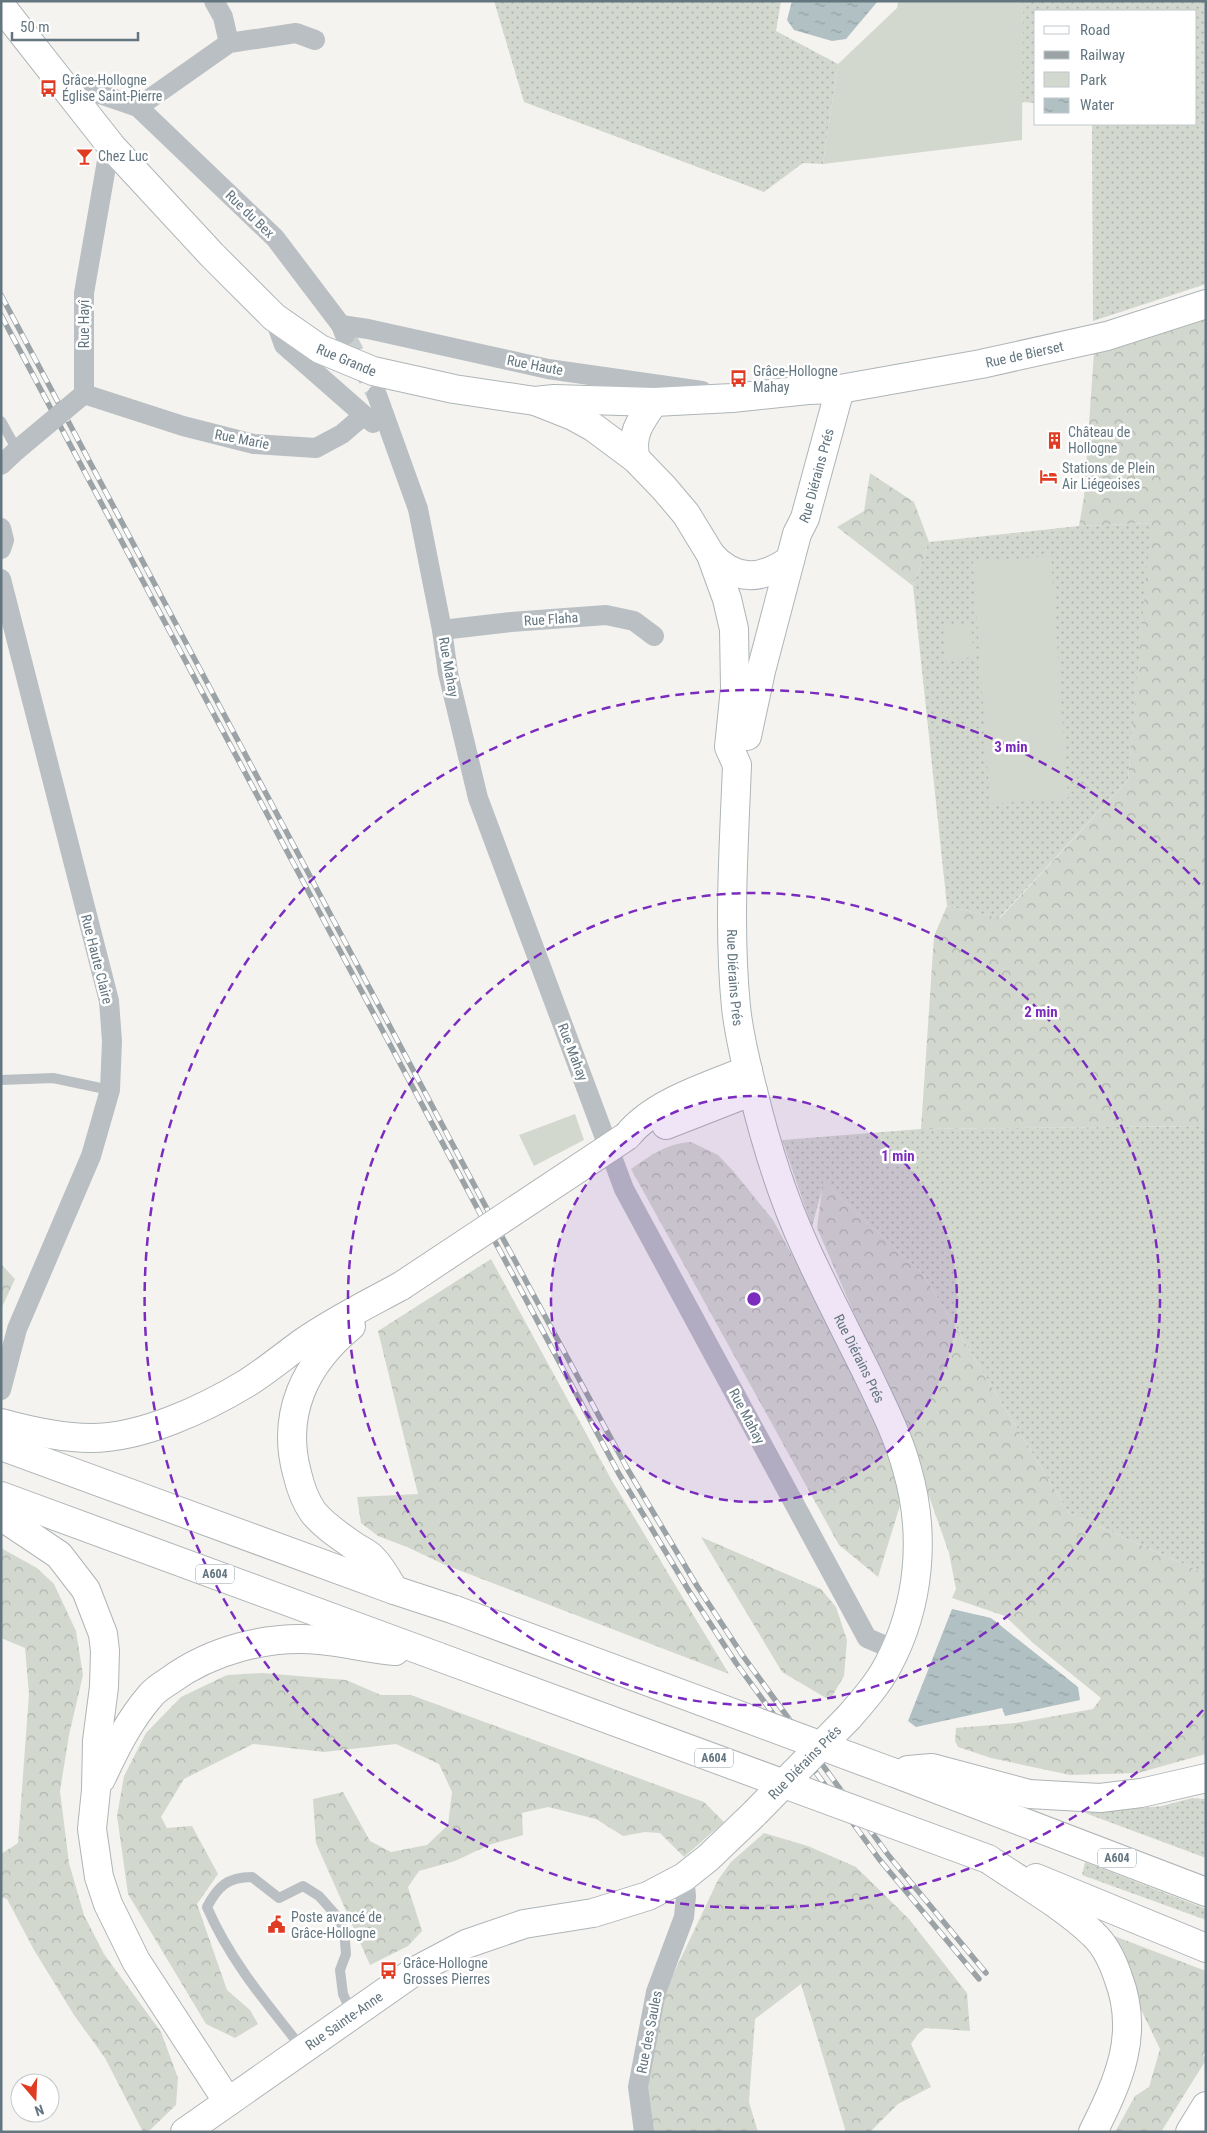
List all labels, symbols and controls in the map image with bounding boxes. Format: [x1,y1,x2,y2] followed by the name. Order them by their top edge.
[12,10,139,42] scale bar
[1034,10,1197,125] legend
[20,18,50,36] text: 50 m
[1080,21,1110,39] text: Road
[1080,46,1125,64] text: Railway
[1080,71,1107,89] text: Park
[62,72,163,104] place label: Grâce-Hollogne Église Saint-Pierre
[38,78,58,98] bus stop icon: Grâce-Hollogne Église Saint-Pierre
[1080,96,1115,114] text: Water
[74,146,94,166] bar icon: Chez Luc
[98,148,148,164] place label: Chez Luc
[222,187,278,241] street label: Rue du Bex
[76,299,92,348] street label: Rue Hayî
[984,338,1065,371] street label: Rue de Bierset
[314,340,379,380] street label: Rue Grande
[506,352,565,378] street label: Rue Haute
[753,363,838,395] place label: Grâce-Hollogne Mahay
[729,369,749,389] bus stop icon: Grâce-Hollogne Mahay
[1068,424,1131,456] place label: Château de Hollogne
[213,426,271,452] street label: Rue Marie
[796,427,837,526] street label: Rue Diérains Prés
[1044,430,1064,450] building icon: Château de Hollogne
[1062,460,1155,492] place label: Stations de Plein Air Liégeoises
[1038,466,1058,486] hotel icon: Stations de Plein Air Liégeoises
[523,609,579,629] street label: Rue Flaha
[436,636,462,698] street label: Rue Mahay
[994,738,1028,756] text: 3 min
[78,913,116,1006] street label: Rue Haute Claire
[724,929,746,1027] street label: Rue Diérains Prés
[1024,1003,1058,1021] text: 2 min
[555,1021,591,1083] street label: Rue Mahay
[881,1147,915,1165] text: 1 min
[745,1290,763,1308] centre of rings
[831,1311,888,1405] street label: Rue Diérains Prés
[726,1386,768,1447] street label: Rue Mahay
[196,1565,234,1584] road number: A604
[765,1722,844,1803] street label: Rue Diérains Prés
[695,1749,733,1768] road number: A604
[1098,1849,1136,1868] road number: A604
[291,1909,382,1941] place label: Poste avancé de Grâce-Hollogne
[267,1915,287,1935] public building icon: Poste avancé de Grâce-Hollogne
[403,1955,490,1987] place label: Grâce-Hollogne Grosses Pierres
[379,1961,399,1981] bus stop icon: Grâce-Hollogne Grosses Pierres
[302,1988,386,2053] street label: Rue Sainte-Anne
[633,1989,665,2075] street label: Rue des Saules
[10,2073,60,2123] north arrow
[33,2101,46,2119] text: N

